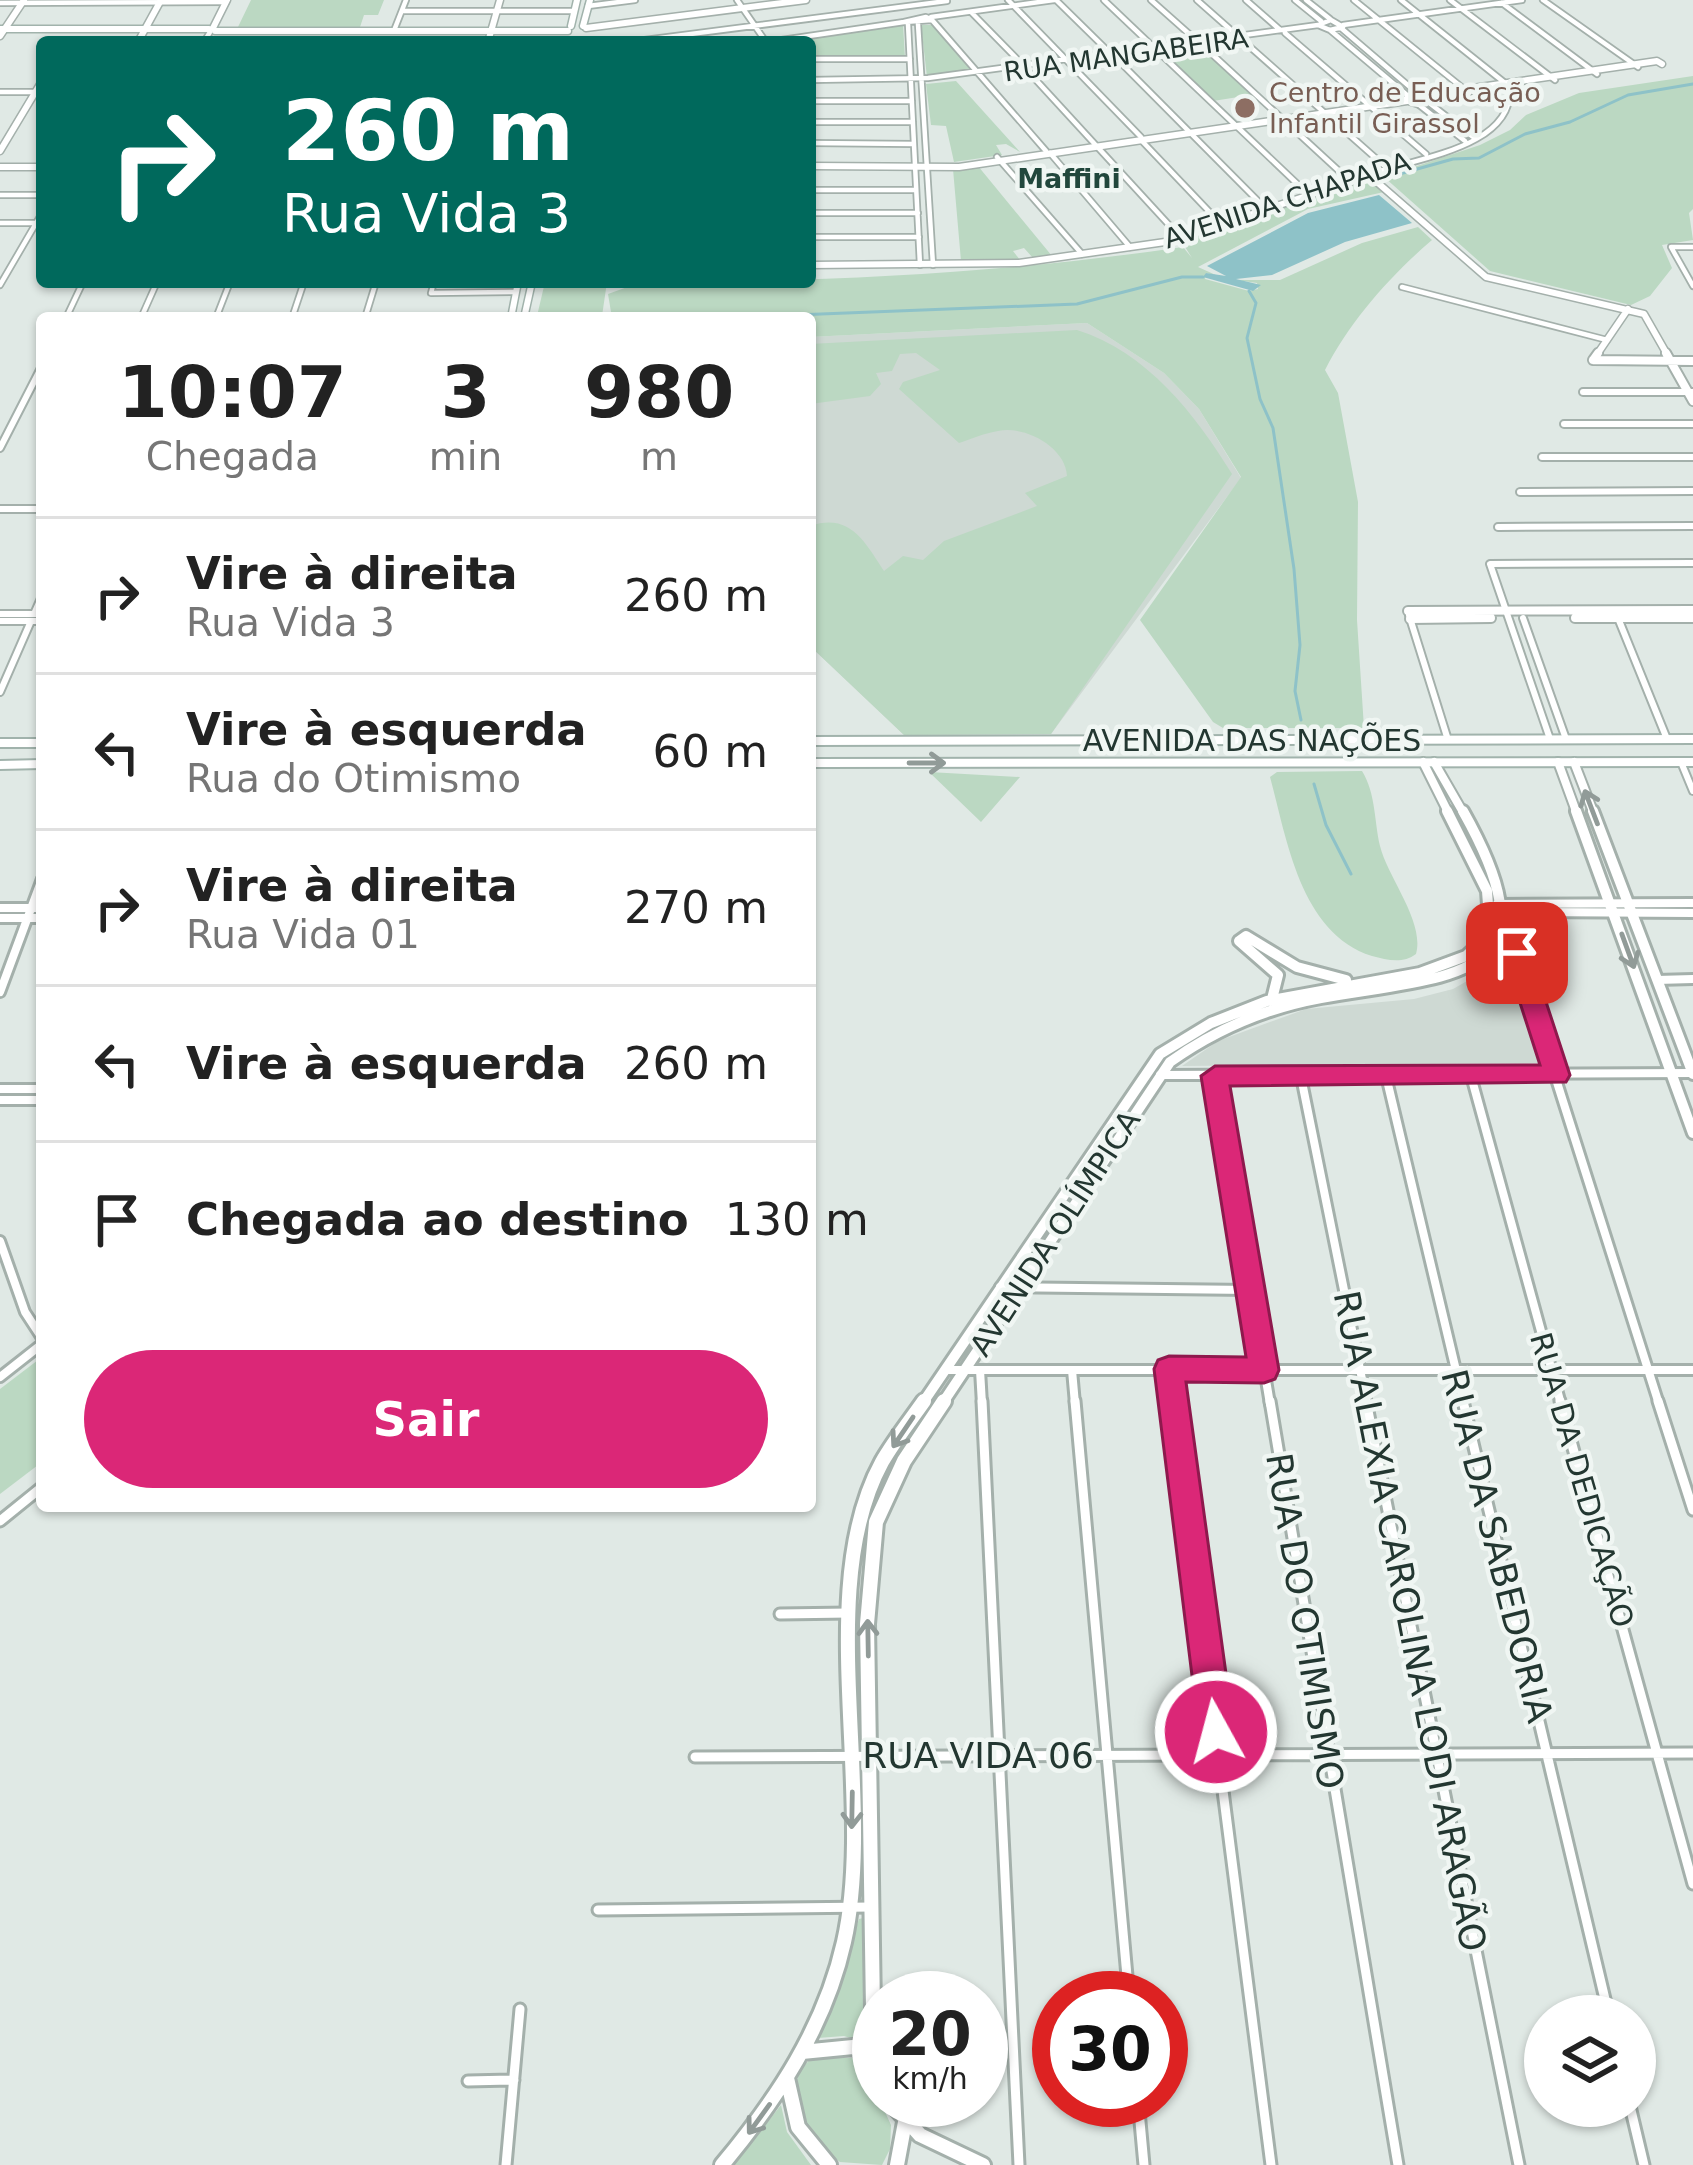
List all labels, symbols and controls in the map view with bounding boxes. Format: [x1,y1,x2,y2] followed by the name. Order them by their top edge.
[1002,22,1251,88] street label: RUA MANGABEIRA
[1269,77,1541,139] place label: Centro de Educação Infantil Girassol
[282,82,574,180] text: 260 m
[84,84,240,240] icon: right
[1232,95,1258,121] marker: Centro de Educação Infantil Girassol
[1160,145,1415,254] street label: AVENIDA CHAPADA
[1017,163,1121,194] district label: Maffini
[282,182,571,245] text: Rua Vida 3
[118,350,347,434] text: 10:07
[440,350,490,434] text: 3
[584,350,734,434] text: 980
[146,434,319,479] text: Chegada
[429,434,502,479] text: min
[640,434,678,479] text: m
[186,547,518,600] text: Vire à direita
[84,563,150,629] icon: right
[624,569,768,622] text: 260 m
[186,600,395,645] text: Rua Vida 3
[186,703,587,756] text: Vire à esquerda
[84,719,150,785] icon: left
[1083,722,1421,758] street label: AVENIDA DAS NAÇÕES
[653,725,768,778] text: 60 m
[907,752,946,774] one-way arrow
[186,756,521,801] text: Rua do Otimismo
[1579,790,1600,827] one-way arrow
[186,859,518,912] text: Vire à direita
[84,875,150,941] icon: right
[624,881,768,934] text: 270 m
[1466,902,1568,1004] pin
[186,912,420,957] text: Rua Vida 01
[1484,920,1550,986] icon: arrive
[1619,932,1640,969] one-way arrow
[84,1031,150,1097] icon: left
[186,1037,587,1090] text: Vire à esquerda
[624,1037,768,1090] text: 260 m
[963,1103,1148,1362] street label: AVENIDA OLÍMPICA
[84,1187,150,1253] icon: arrive
[186,1193,689,1246] text: Chegada ao destino
[725,1193,869,1246] text: 130 m
[1326,1287,1494,1955] street label: RUA ALEXIA CAROLINA LODI ARAGÃO
[1523,1329,1641,1631] street label: RUA DA DEDICAÇÃO
[84,1350,768,1488] button: Sair
[1433,1365,1561,1727] street label: RUA DA SABEDORIA
[891,1415,916,1448] one-way arrow
[1258,1450,1352,1792] street label: RUA DO OTIMISMO
[856,1619,879,1658] one-way arrow
[1153,1669,1279,1795] position arrow
[862,1735,1094,1776] street label: RUA VIDA 06
[841,1790,864,1829] one-way arrow
[1032,1971,1188,2127] speed limit sign: 30
[1524,1995,1656,2127] map controls
[1524,1995,1656,2127] button: layers
[888,1999,972,2069] text: 20
[892,2061,968,2096] text: km/h
[746,2103,772,2135] one-way arrow

